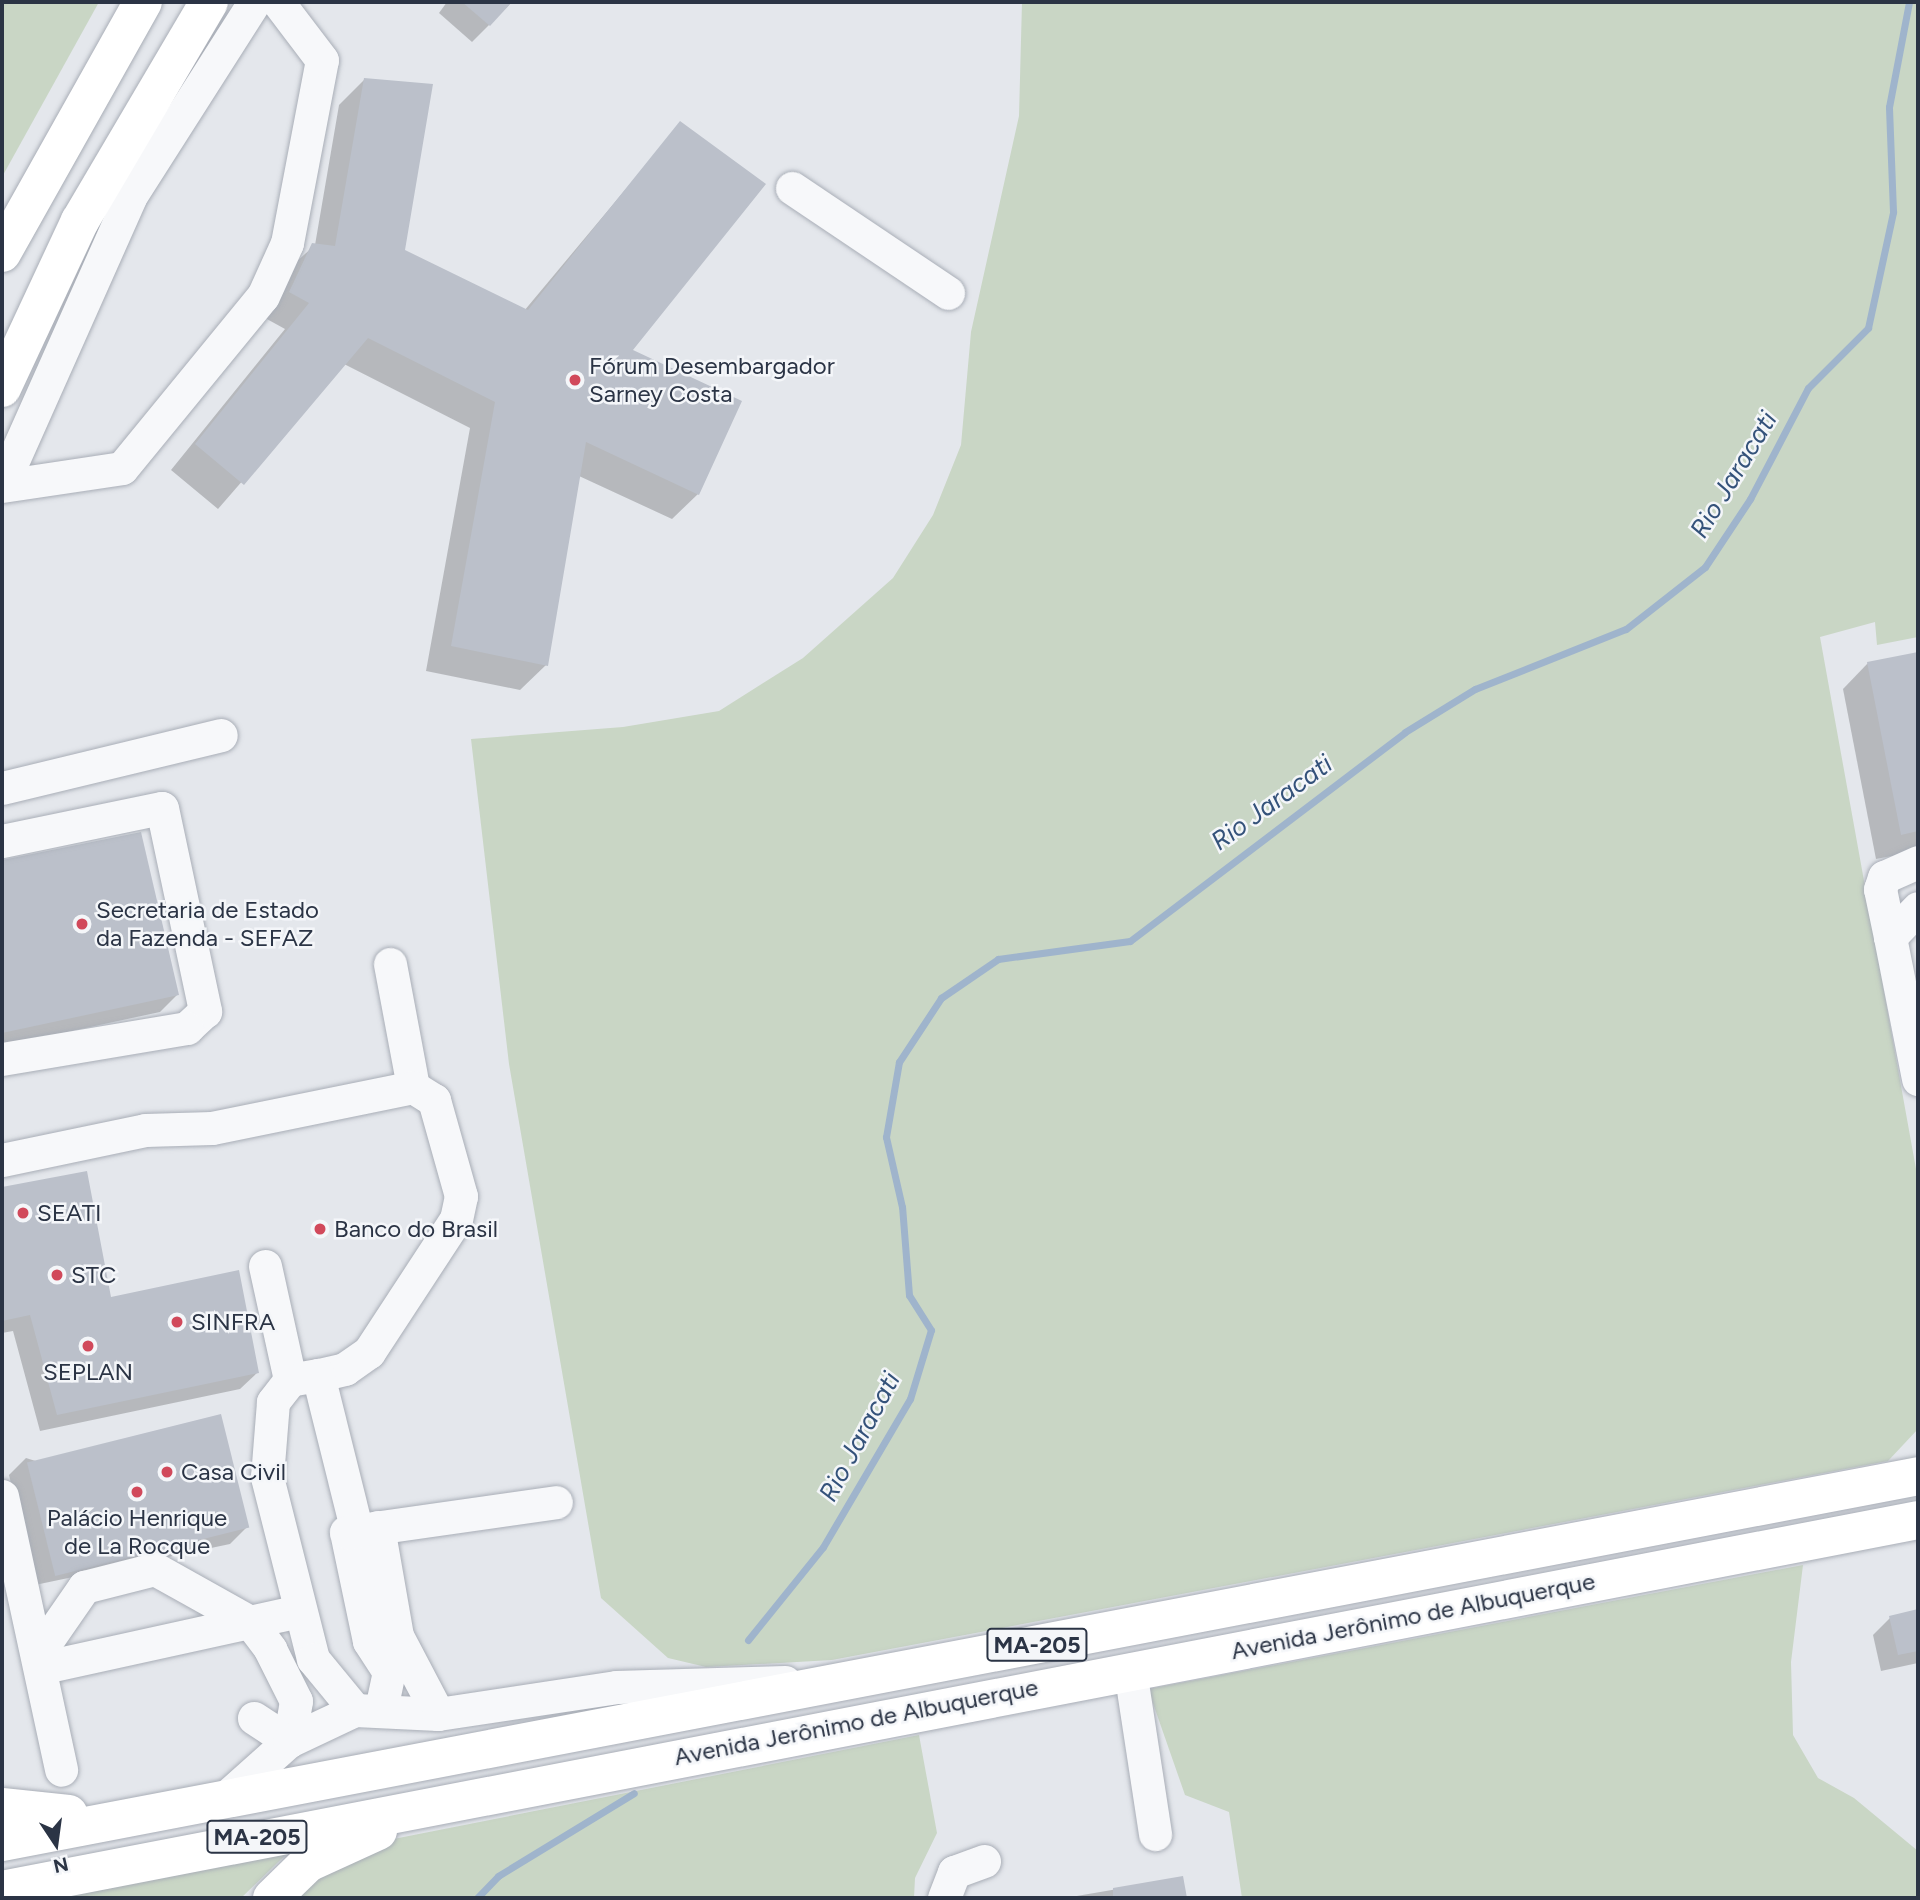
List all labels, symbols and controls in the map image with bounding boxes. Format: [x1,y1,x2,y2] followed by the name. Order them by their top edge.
[589,352,835,408] place label: Fórum Desembargador Sarney Costa
[567,372,583,388] marker: Fórum Desembargador Sarney Costa
[1684,406,1784,544] water label: Rio Jaracati
[1205,749,1339,857] water label: Rio Jaracati
[96,896,319,952] place label: Secretaria de Estado da Fazenda - SEFAZ
[74,916,90,932] marker: Secretaria de Estado da Fazenda - SEFAZ
[37,1199,102,1227] place label: SEATI
[15,1205,31,1221] marker: SEATI
[334,1215,498,1243] place label: Banco do Brasil
[312,1221,328,1237] marker: Banco do Brasil
[71,1261,116,1289] place label: STC
[49,1267,65,1283] marker: STC
[191,1308,275,1336] place label: SINFRA
[169,1314,185,1330] marker: SINFRA
[80,1338,96,1354] marker: SEPLAN
[43,1358,133,1386] place label: SEPLAN
[813,1367,907,1507] water label: Rio Jaracati
[181,1458,286,1486] place label: Casa Civil
[159,1464,175,1480] marker: Casa Civil
[129,1484,145,1500] marker: Palácio Henrique de La Rocque
[47,1504,227,1560] place label: Palácio Henrique de La Rocque
[1229,1567,1597,1665] street label: Avenida Jerônimo de Albuquerque
[986,1626,1088,1664] road number: MA-205
[672,1673,1040,1771] street label: Avenida Jerônimo de Albuquerque
[21,1809,91,1879] north arrow
[206,1818,308,1856] road number: MA-205
[51,1852,71,1878] text: N

